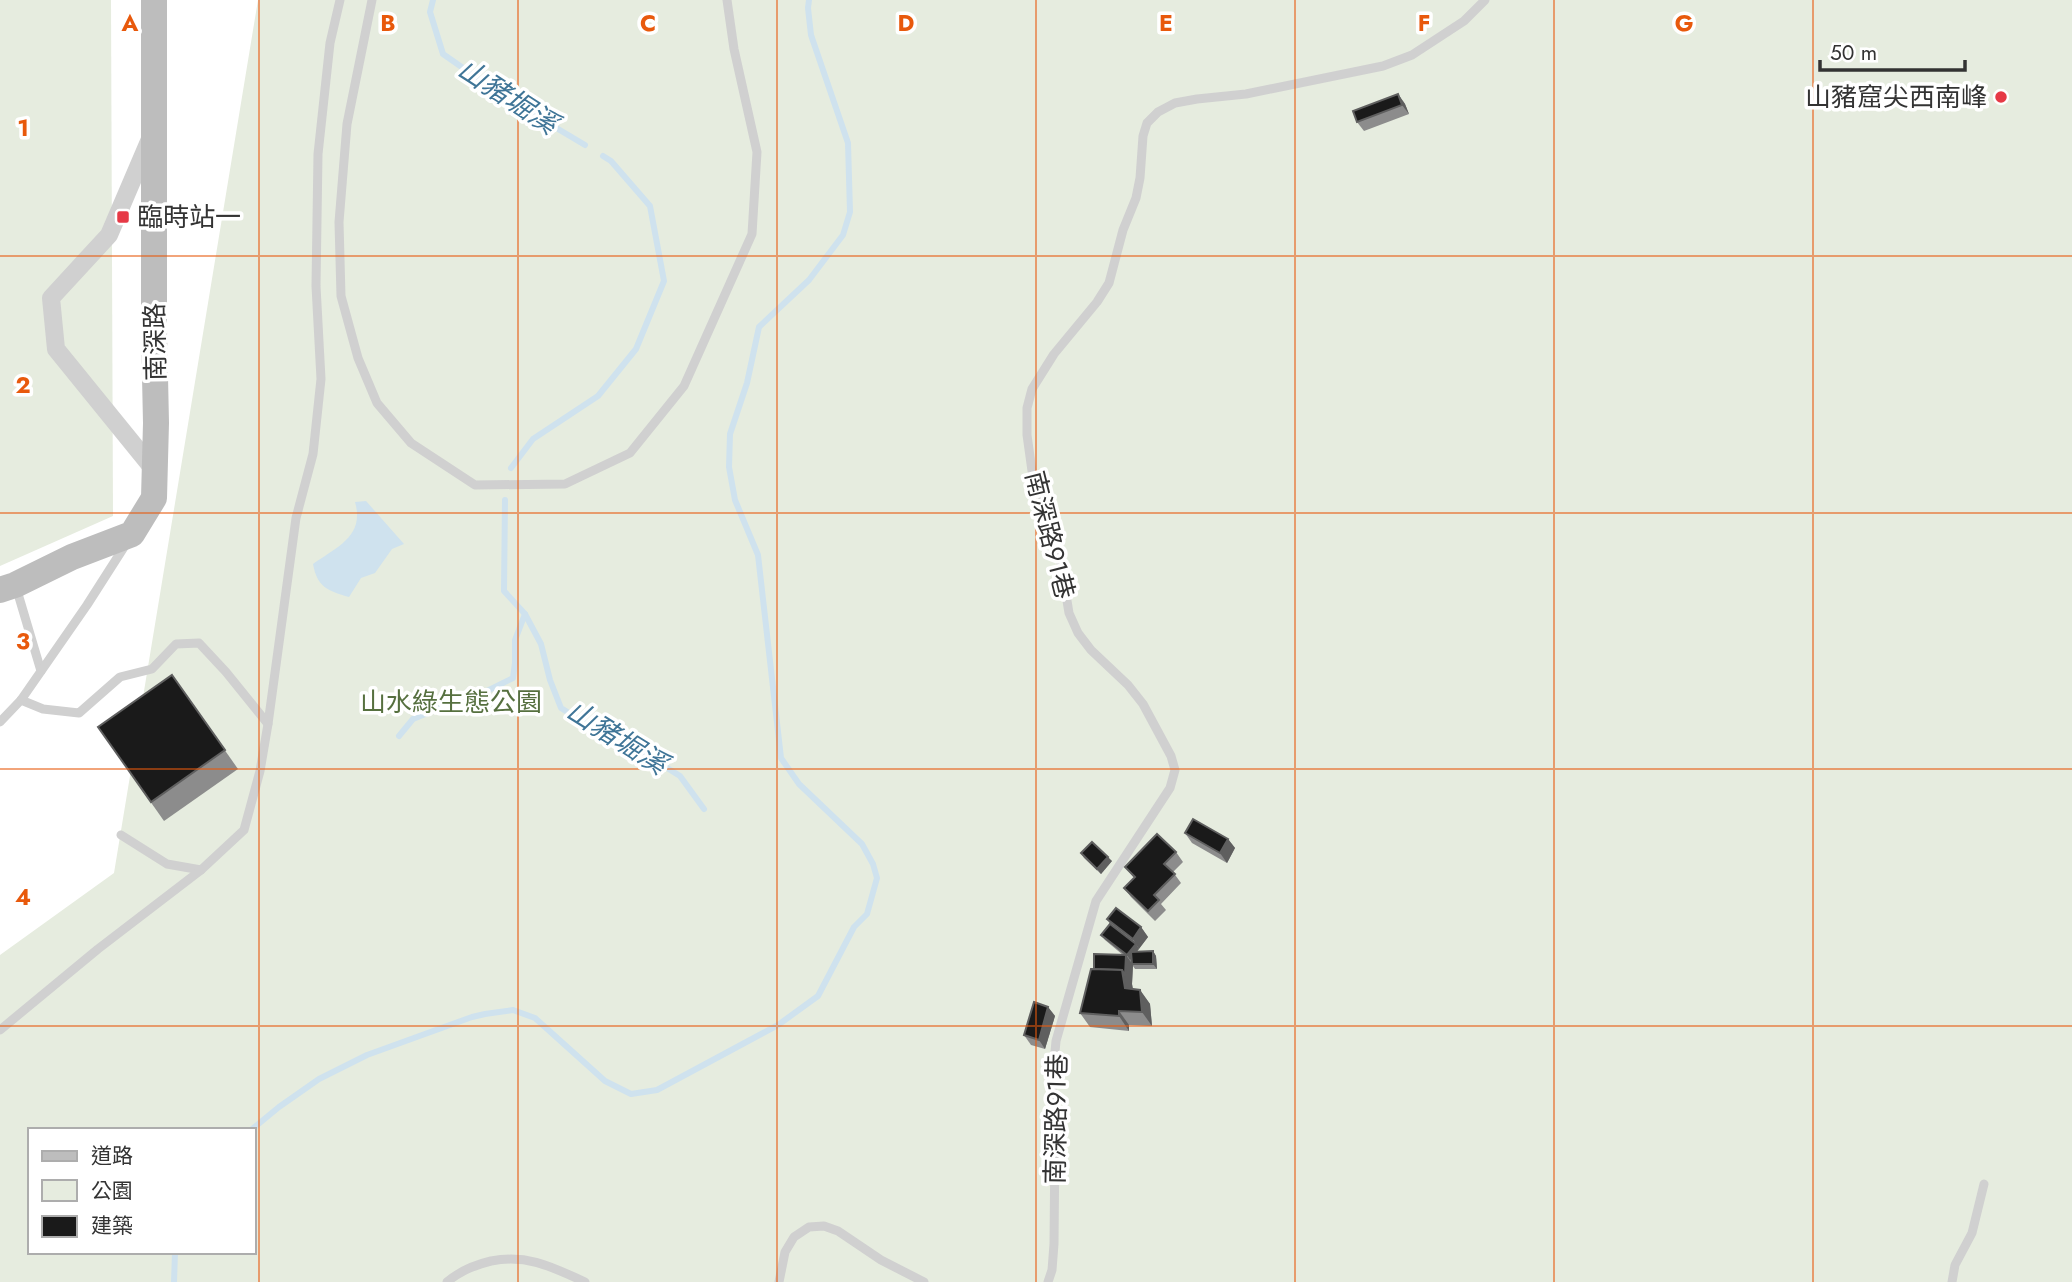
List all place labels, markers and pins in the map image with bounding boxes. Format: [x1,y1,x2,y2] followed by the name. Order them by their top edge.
[1805,78,1987,116] place label: 山豬窟尖西南峰
[1993,89,2009,105] marker: 山豬窟尖西南峰
[137,198,241,236] place label: 臨時站一
[115,209,131,225] marker: 臨時站一

